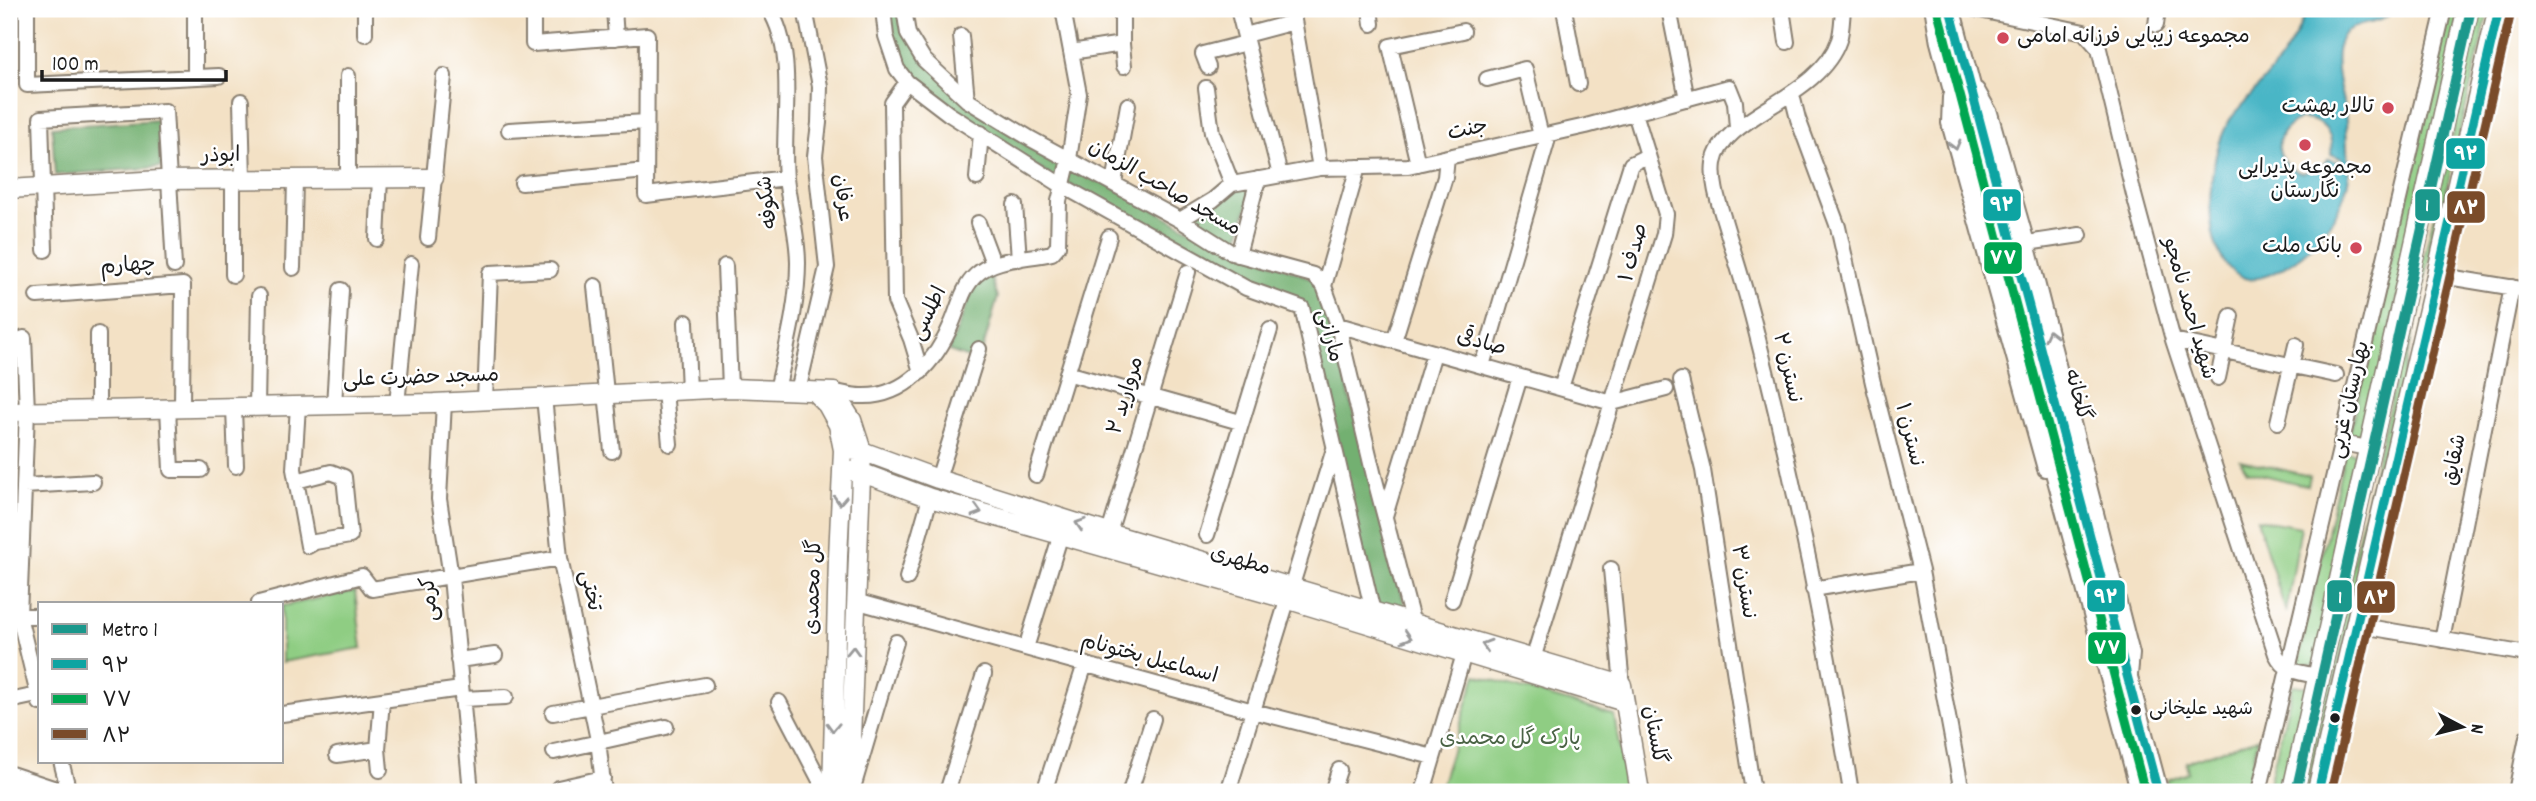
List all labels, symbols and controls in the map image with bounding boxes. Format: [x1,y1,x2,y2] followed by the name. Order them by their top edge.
[2017,23,2250,53] place label: مجموعه زیبایی فرزانه امامی
[1995,30,2011,46] marker: مجموعه زیبایی فرزانه امامی
[42,38,226,82] scale bar
[52,51,99,81] text: 100 m
[2281,93,2375,123] place label: تالار بهشت
[2380,100,2396,116] marker: تالار بهشت
[1445,112,1491,150] street label: جنت
[1082,133,1246,245] street label: مسجد صاحب الزمان
[2297,137,2313,153] marker: مجموعه پذیرایی نگارستان
[2445,137,2486,170] line badge: ۹۲
[1947,139,1961,151] one-way arrow
[199,142,241,172] street label: ابوذر
[2454,143,2478,170] text: ۹۲
[2238,154,2372,208] place label: مجموعه پذیرایی نگارستان
[823,172,859,224] street label: عرفان
[751,174,787,230] street label: شکوفه
[1982,188,2022,222] line badge: ۹۲
[2414,188,2441,222] line badge: 1
[2446,190,2486,224] line badge: ۸۲
[1990,194,2014,221] text: ۹۲
[2425,194,2429,221] text: 1
[2453,197,2479,224] text: ۸۲
[1613,220,1657,286] street label: صدف ۱
[2153,233,2223,383] street label: شهید احمد نامجو
[2262,233,2342,263] place label: بانک ملت
[2348,240,2364,256] marker: بانک ملت
[1983,241,2023,275] line badge: ۷۷
[1989,247,2017,274] text: ۷۷
[99,250,157,284] street label: چهارم
[904,282,956,346] street label: اطلسی
[1307,306,1349,366] street label: مارانی
[1453,322,1509,365] street label: صادقی
[2044,329,2058,341] one-way arrow
[1763,330,1809,406] street label: نسترن ۲
[2323,338,2379,462] street label: بهارستان غربی
[1101,353,1153,439] street label: مروارید ۲
[342,361,500,397] street label: مسجد حضرت علی
[2055,366,2097,424] street label: گلخانه
[1886,400,1930,470] street label: نسترن ۱
[2436,432,2476,488] street label: شقایق
[833,495,848,506] one-way arrow
[971,503,983,517] one-way arrow
[1074,518,1087,532] one-way arrow
[798,539,832,635] street label: گل محمدی
[1206,539,1274,585] street label: مطهری
[1721,543,1763,621] street label: نسترن ۳
[570,568,608,615] street label: تختی
[414,576,448,622] street label: کرمی
[2086,579,2126,613] line badge: ۹۲
[2326,579,2353,613] line badge: 1
[2356,580,2396,614] line badge: ۸۲
[2094,586,2118,613] text: ۹۲
[2338,586,2342,613] text: 1
[2363,587,2389,614] text: ۸۲
[38,602,284,762] legend
[102,617,158,647] text: Metro 1
[1077,627,1221,693] street label: اسماعیل بختونام
[1401,628,1413,643] one-way arrow
[2087,631,2127,665] line badge: ۷۷
[2093,637,2121,664] text: ۷۷
[1480,639,1492,654] one-way arrow
[845,645,861,655] one-way arrow
[102,653,129,683] text: ۹۲
[102,687,132,717] text: ۷۷
[2428,692,2498,762] north arrow
[2149,697,2253,724] place label: شهید علیخانی
[1633,703,1673,767] street label: گلستان
[2129,703,2143,717] marker: شهید علیخانی
[2328,711,2342,725] unlabelled marker
[826,722,841,733] one-way arrow
[2461,722,2489,735] text: N
[102,723,131,753] text: ۸۲
[1439,725,1581,755] park label: پارک گل محمدی

